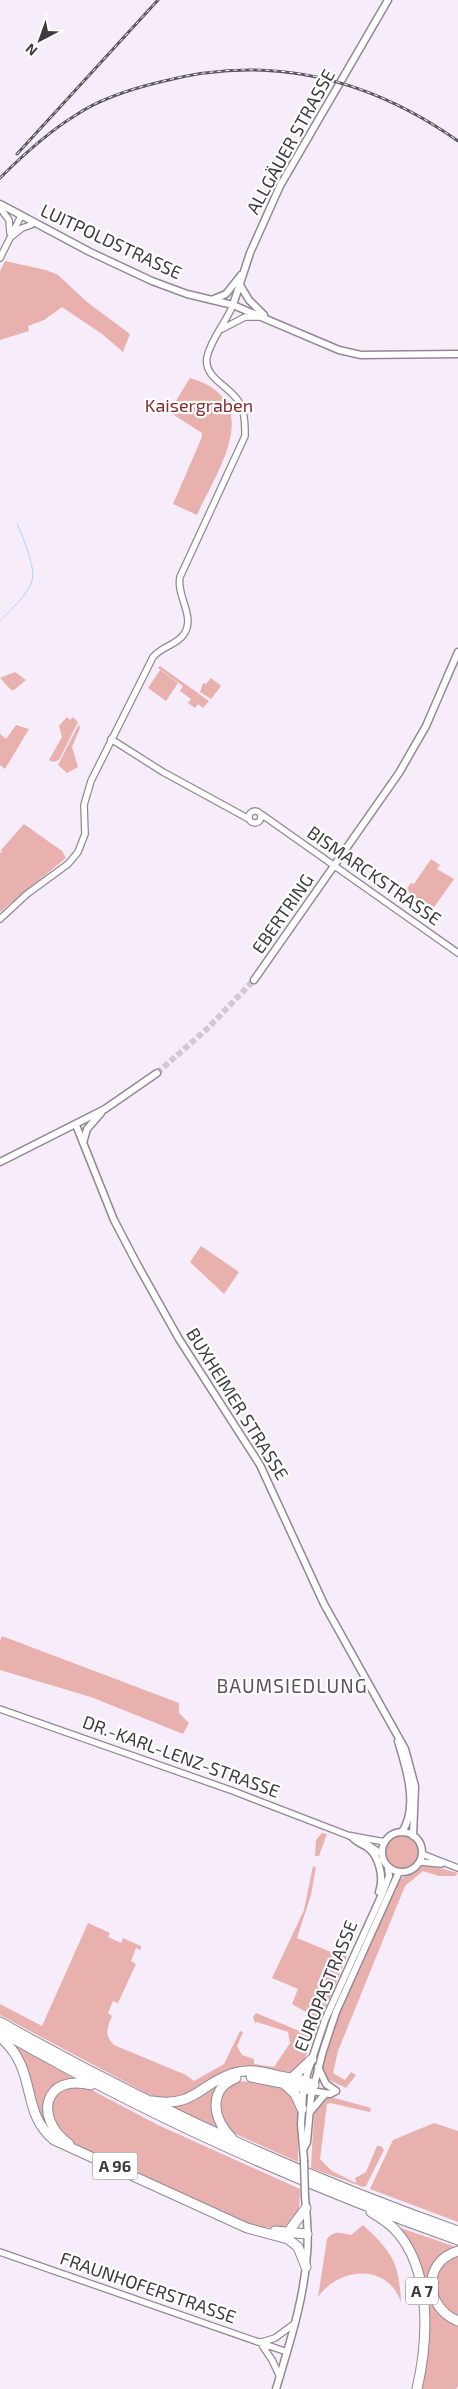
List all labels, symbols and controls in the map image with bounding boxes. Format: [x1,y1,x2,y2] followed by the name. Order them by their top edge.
[15,15,65,65] north arrow
[22,40,41,60] text: N
[241,65,339,218] street label: ALLGÄUER STRASSE
[37,199,185,283] street label: LUITPOLDSTRASSE
[145,394,253,416] park label: Kaisergraben
[303,821,446,930] street label: BISMARCKSTRASSE
[247,869,318,958] street label: EBERTRING
[182,1323,294,1484] street label: BUXHEIMER STRASSE
[216,1674,368,1697] district label: BAUMSIEDLUNG
[80,1710,283,1802] street label: DR.-KARL-LENZ-STRASSE
[289,1917,361,2054] street label: EUROPASTRASSE
[92,2152,138,2180] road number: A 96
[57,2247,239,2328] street label: FRAUNHOFERSTRASSE
[406,2278,438,2304] road number: A 7

